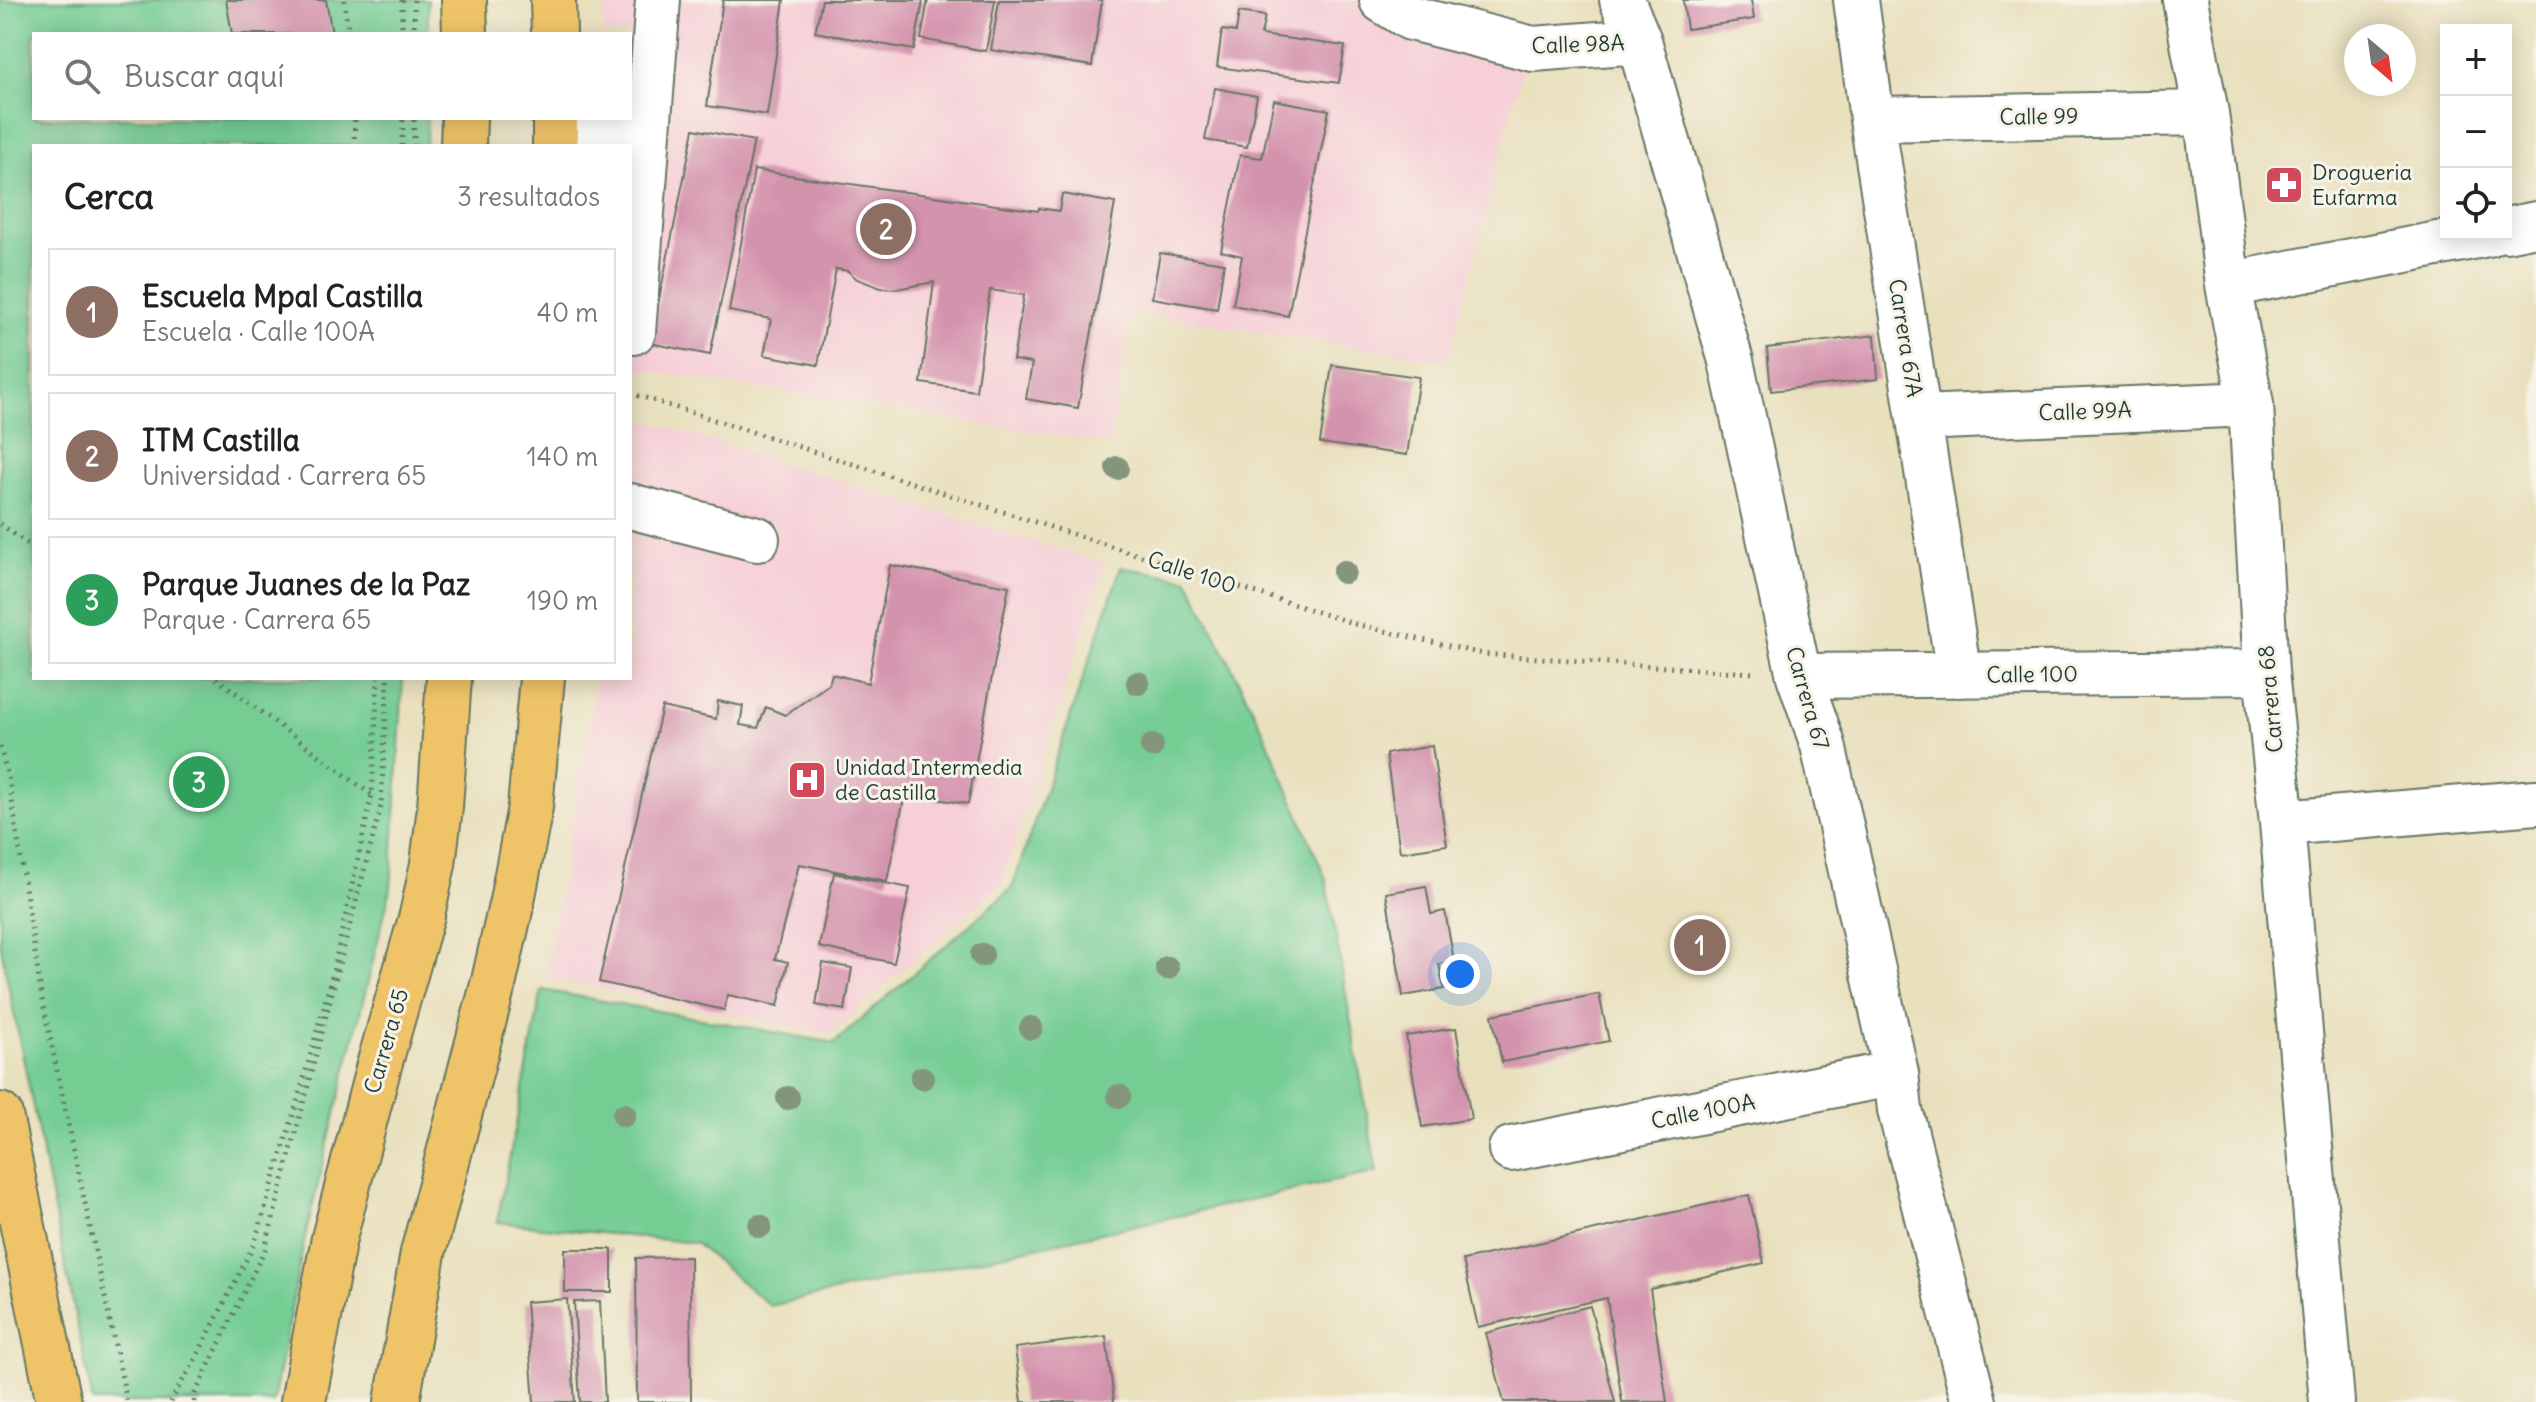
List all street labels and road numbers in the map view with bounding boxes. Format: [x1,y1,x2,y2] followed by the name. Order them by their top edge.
[1531,28,1625,60] street label: Calle 98A
[1999,101,2079,131] street label: Calle 99
[1883,277,1929,399] street label: Carrera 67A
[2038,395,2132,427] street label: Calle 99A
[1144,545,1240,599] street label: Calle 100
[1780,643,1836,753] street label: Carrera 67
[2251,644,2289,754] street label: Carrera 68
[1986,659,2078,689] street label: Calle 100
[358,985,414,1097] street label: Carrera 65
[1648,1087,1758,1135] street label: Calle 100A

